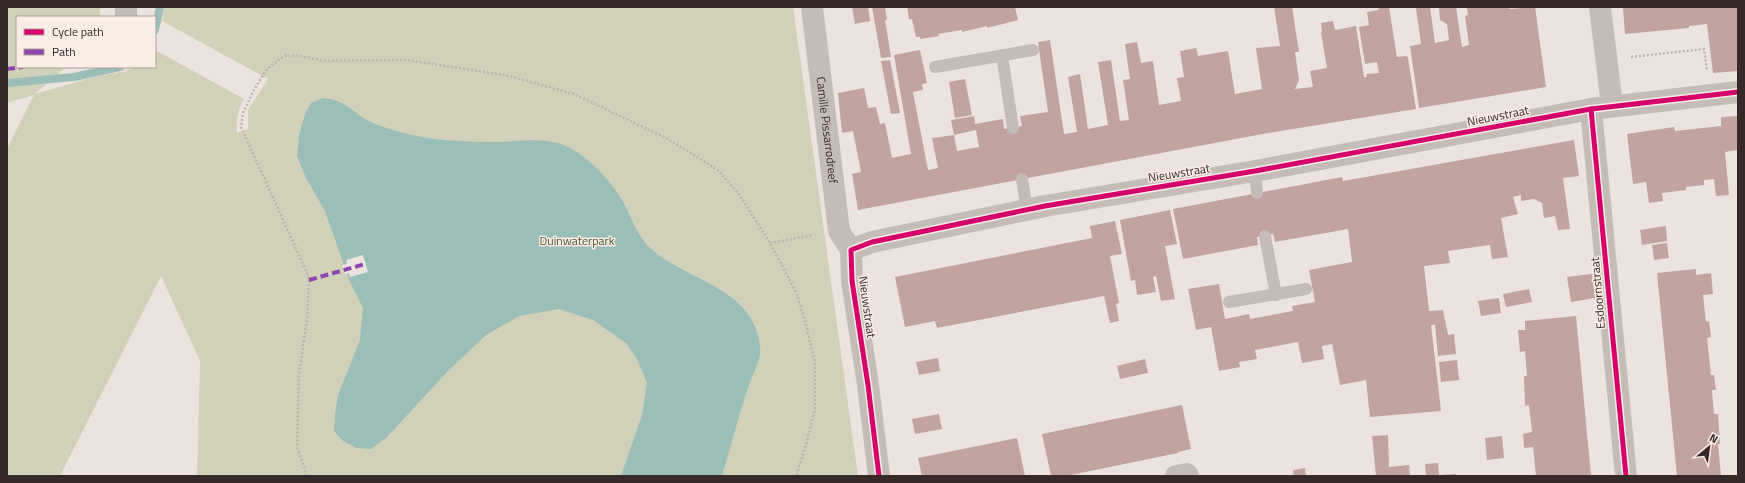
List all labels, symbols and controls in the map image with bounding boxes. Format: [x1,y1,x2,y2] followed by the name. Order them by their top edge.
[16,16,156,68] legend
[52,22,104,41] text: Cycle path
[52,42,76,61] text: Path
[811,76,843,185] street label: Camille Pissarrodreef
[1465,100,1531,131] street label: Nieuwstraat
[1147,158,1212,187] street label: Nieuwstraat
[540,231,615,250] park label: Duinwaterpark
[1585,256,1610,330] street label: Esdoornstraat
[854,275,881,340] street label: Nieuwstraat
[1689,427,1729,467] north arrow
[1707,429,1721,447] text: N

